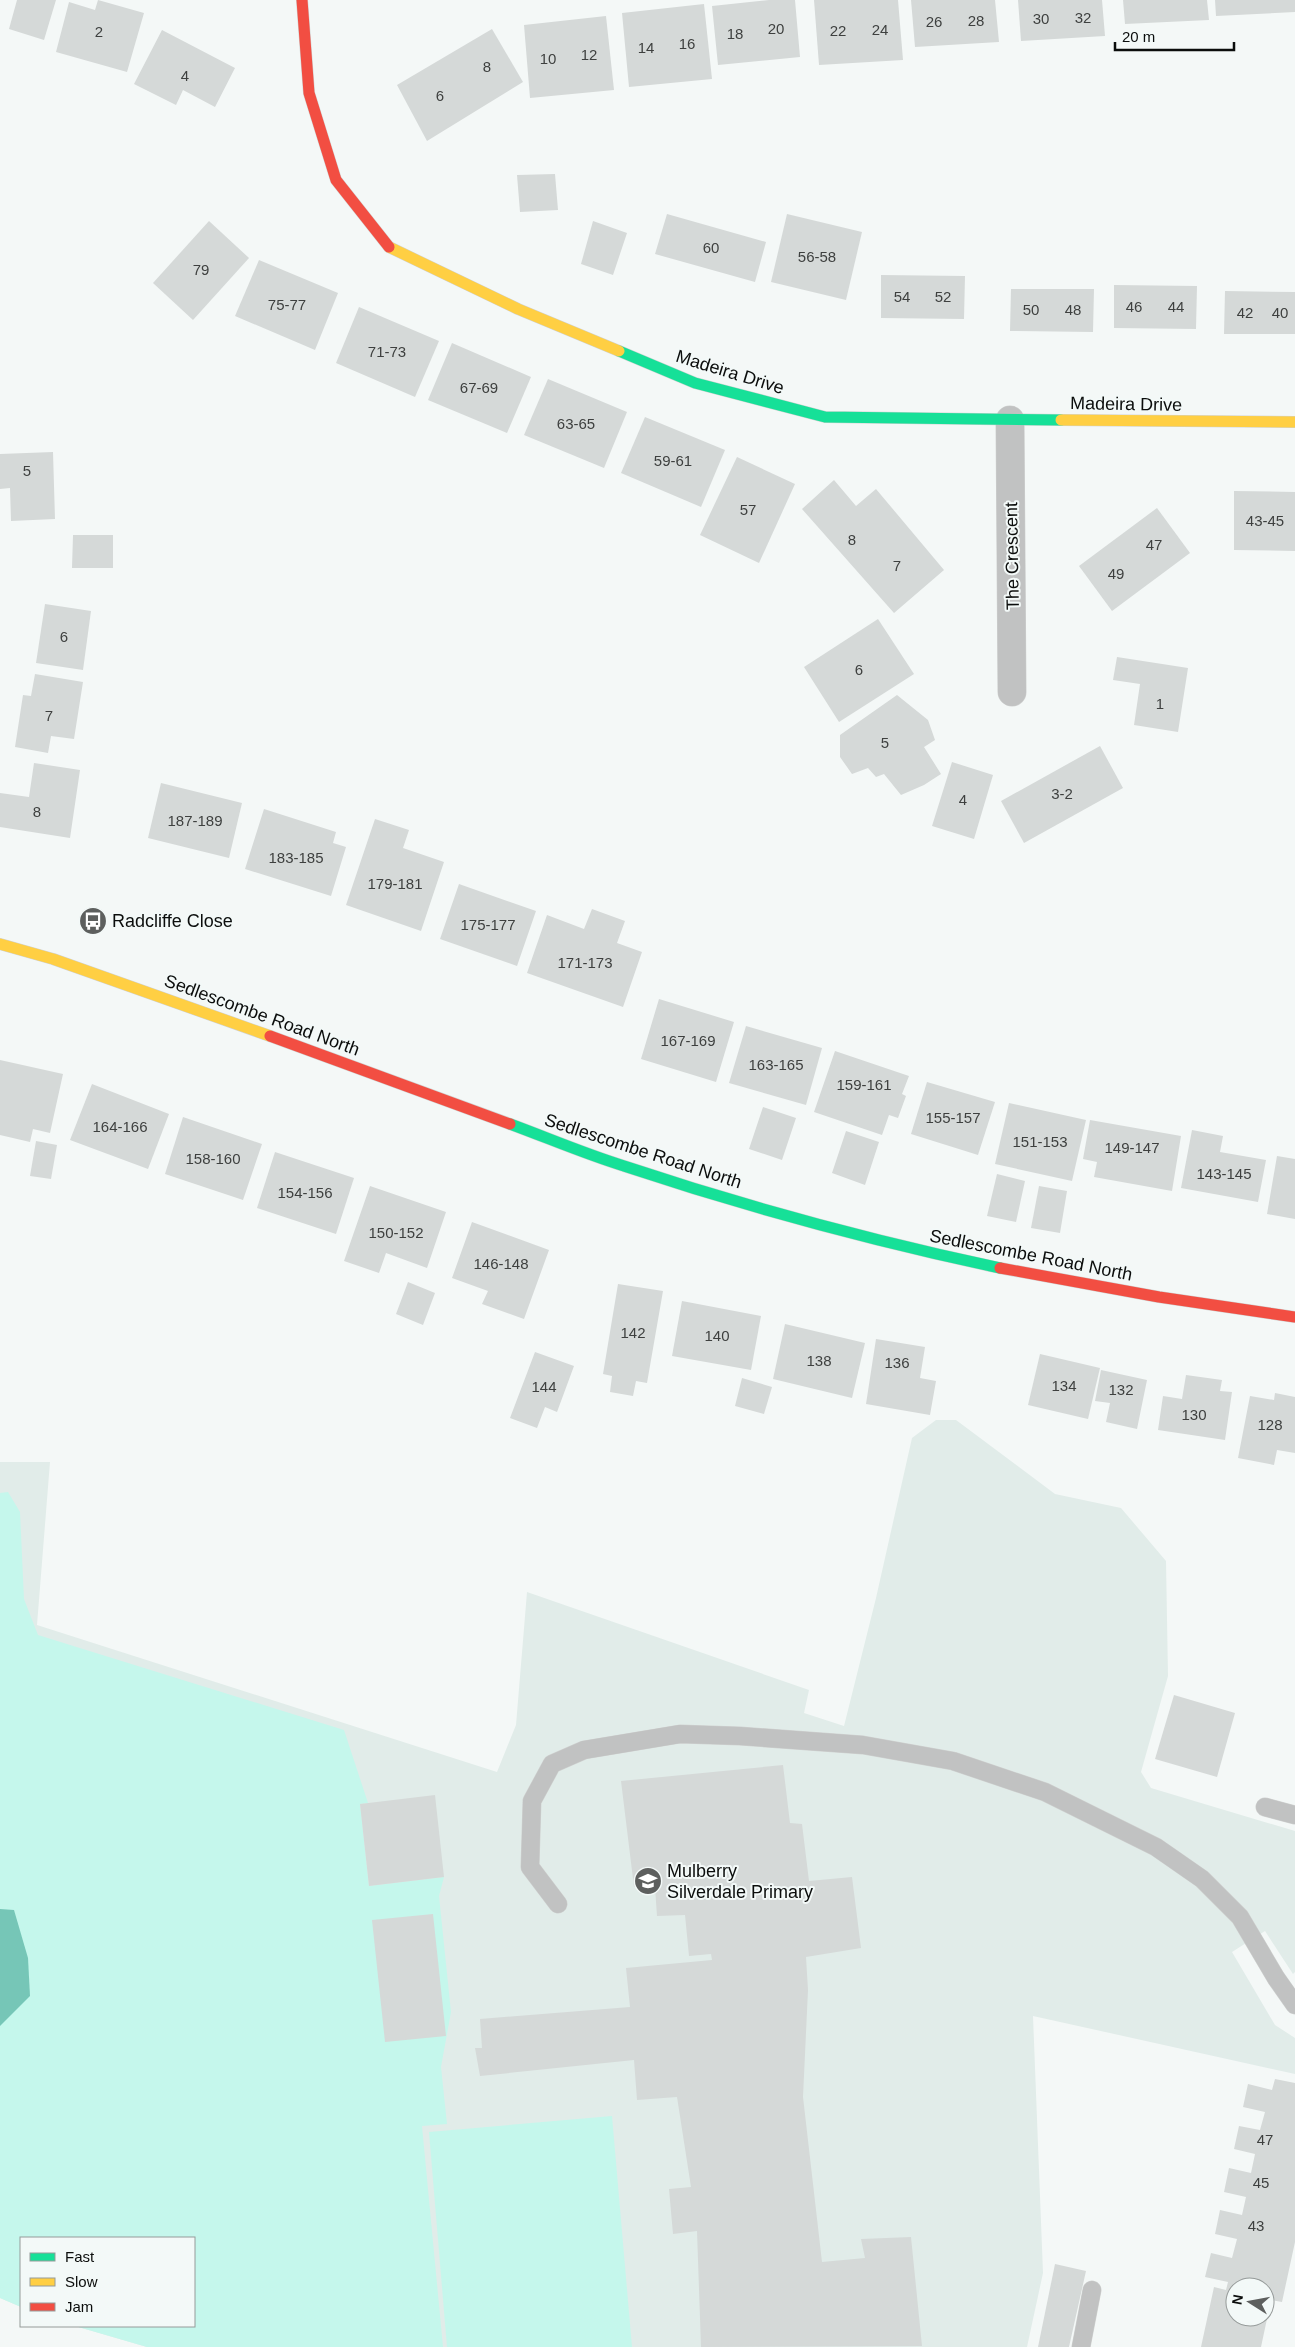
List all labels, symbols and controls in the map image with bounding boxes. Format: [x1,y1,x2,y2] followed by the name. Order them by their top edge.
[1075,9,1091,26] house number: 32
[1033,10,1049,27] house number: 30
[968,12,984,29] house number: 28
[926,13,942,30] house number: 26
[768,20,784,37] house number: 20
[1115,20,1234,52] scale bar
[872,21,888,38] house number: 24
[830,22,846,39] house number: 22
[95,23,103,40] house number: 2
[727,25,743,42] house number: 18
[1122,28,1155,45] text: 20 m
[679,35,695,52] house number: 16
[638,39,654,56] house number: 14
[581,46,597,63] house number: 12
[540,50,556,67] house number: 10
[483,58,491,75] house number: 8
[181,67,189,84] house number: 4
[436,87,444,104] house number: 6
[703,239,719,256] house number: 60
[798,248,836,265] house number: 56-58
[193,261,209,278] house number: 79
[894,288,910,305] house number: 54
[935,288,951,305] house number: 52
[268,296,306,313] house number: 75-77
[1126,298,1142,315] house number: 46
[1168,298,1184,315] house number: 44
[1023,301,1039,318] house number: 50
[1065,301,1081,318] house number: 48
[1237,304,1253,321] house number: 42
[1272,304,1288,321] house number: 40
[368,343,406,360] house number: 71-73
[674,346,786,398] street label: Madeira Drive
[460,379,498,396] house number: 67-69
[1070,393,1182,415] street label: Madeira Drive
[557,415,595,432] house number: 63-65
[654,452,692,469] house number: 59-61
[23,462,31,479] house number: 5
[740,501,756,518] house number: 57
[1001,502,1023,610] street label: The Crescent
[1246,512,1284,529] house number: 43-45
[848,531,856,548] house number: 8
[1146,536,1162,553] house number: 47
[893,557,901,574] house number: 7
[1108,565,1124,582] house number: 49
[60,628,68,645] house number: 6
[855,661,863,678] house number: 6
[1156,695,1164,712] house number: 1
[45,707,53,724] house number: 7
[881,734,889,751] house number: 5
[1051,785,1073,802] house number: 3-2
[959,791,967,808] house number: 4
[33,803,41,820] house number: 8
[167,812,223,829] house number: 187-189
[268,849,324,866] house number: 183-185
[367,875,423,892] house number: 179-181
[78,906,108,936] bus stop icon: Radcliffe Close
[112,911,233,931] place label: Radcliffe Close
[460,916,516,933] house number: 175-177
[557,954,613,971] house number: 171-173
[162,970,362,1060] street label: Sedlescombe Road North
[660,1032,716,1049] house number: 167-169
[748,1056,804,1073] house number: 163-165
[836,1076,892,1093] house number: 159-161
[925,1109,981,1126] house number: 155-157
[542,1110,744,1192] street label: Sedlescombe Road North
[92,1118,148,1135] house number: 164-166
[1012,1133,1068,1150] house number: 151-153
[1104,1139,1160,1156] house number: 149-147
[185,1150,241,1167] house number: 158-160
[1196,1165,1252,1182] house number: 143-145
[277,1184,333,1201] house number: 154-156
[368,1224,424,1241] house number: 150-152
[928,1226,1134,1284] street label: Sedlescombe Road North
[473,1255,529,1272] house number: 146-148
[620,1324,646,1341] house number: 142
[704,1327,730,1344] house number: 140
[806,1352,832,1369] house number: 138
[884,1354,910,1371] house number: 136
[1051,1377,1077,1394] house number: 134
[531,1378,557,1395] house number: 144
[1108,1381,1134,1398] house number: 132
[1181,1406,1207,1423] house number: 130
[1257,1416,1283,1433] house number: 128
[667,1861,813,1902] place label: Mulberry Silverdale Primary
[633,1866,663,1896] school or university icon: Mulberry Silverdale Primary
[1257,2131,1273,2148] house number: 47
[1253,2174,1269,2191] house number: 45
[1248,2217,1264,2234] house number: 43
[20,2237,195,2327] legend
[65,2248,95,2265] text: Fast
[65,2273,98,2290] text: Slow
[1225,2277,1275,2327] north arrow
[1228,2293,1246,2306] text: N
[65,2298,93,2315] text: Jam

